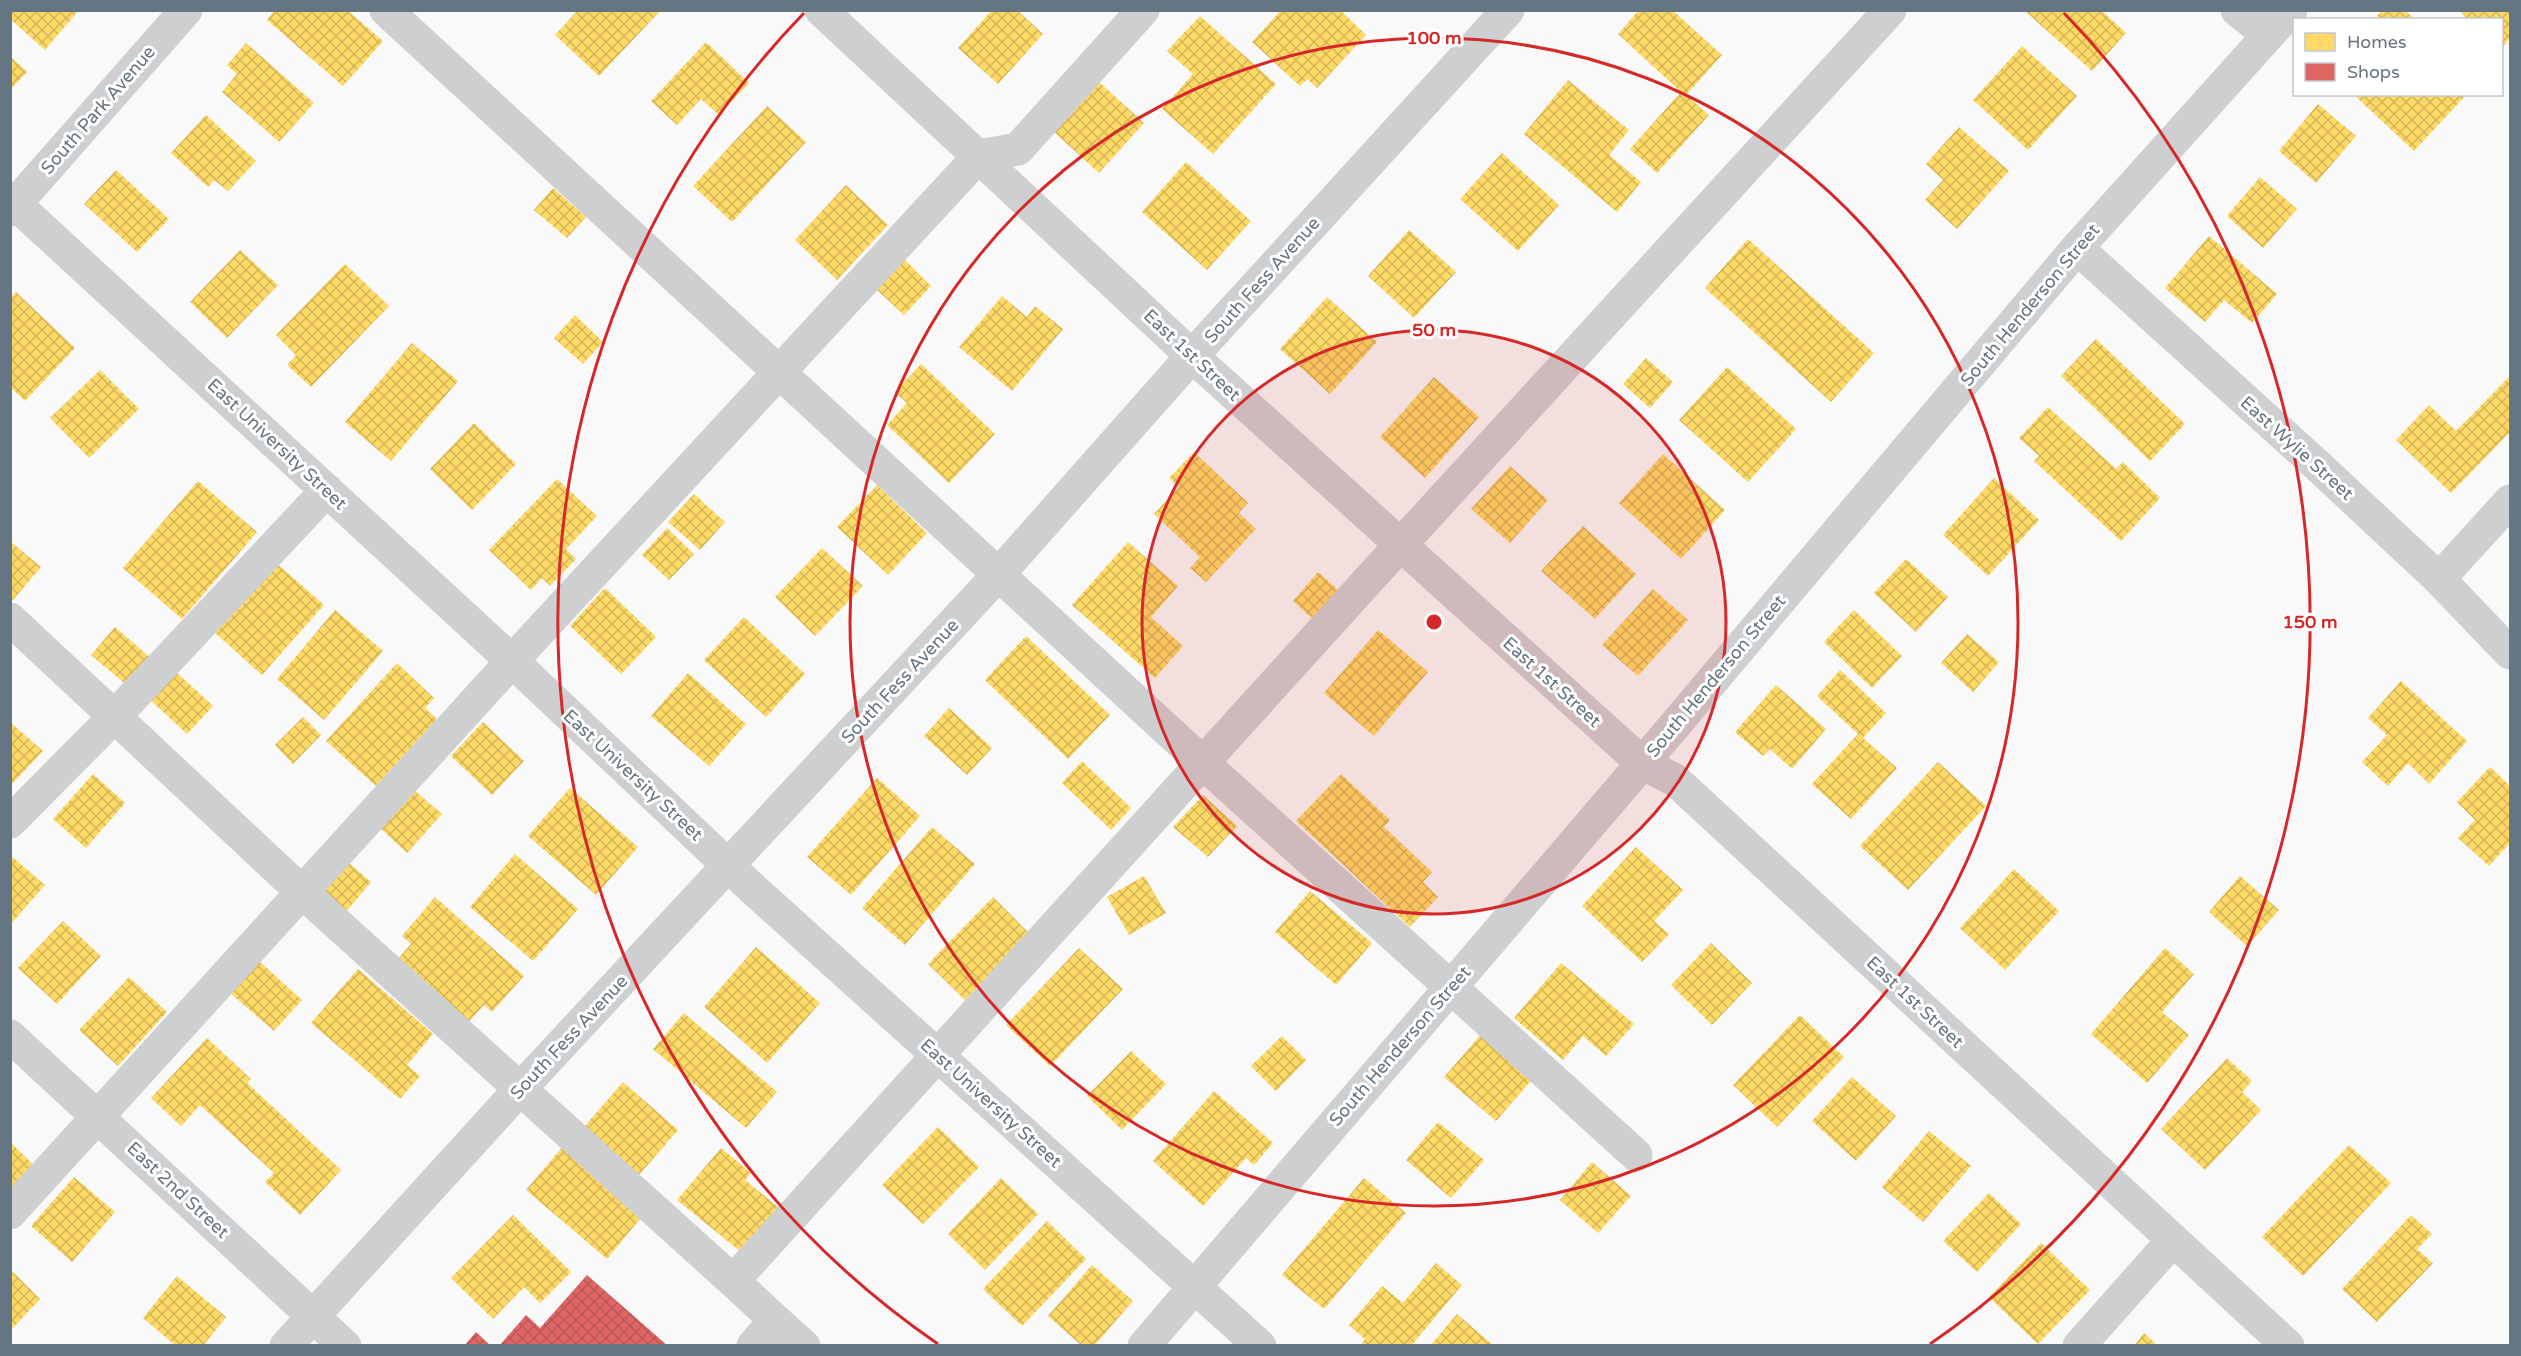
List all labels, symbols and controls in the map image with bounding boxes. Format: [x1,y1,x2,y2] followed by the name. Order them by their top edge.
[2293,18,2503,96] legend
[1406,27,1462,49] text: 100 m
[2347,31,2407,53] text: Homes
[36,41,160,179] street label: South Park Avenue
[2347,61,2400,83] text: Shops
[1200,212,1324,348] street label: South Fess Avenue
[1956,219,2104,391] street label: South Henderson Street
[1139,305,1245,406] street label: East 1st Street
[1412,319,1456,341] text: 50 m
[203,374,351,514] street label: East University Street
[2236,391,2358,505] street label: East Wylie Street
[1642,590,1790,762] street label: South Henderson Street
[2282,611,2338,633] text: 150 m
[1424,612,1444,632] centre of rings
[837,614,963,748] street label: South Fess Avenue
[1498,632,1606,732] street label: East 1st Street
[559,705,707,845] street label: East University Street
[1862,952,1968,1053] street label: East 1st Street
[1324,961,1476,1131] street label: South Henderson Street
[506,970,632,1104] street label: South Fess Avenue
[916,1034,1066,1172] street label: East University Street
[122,1137,234,1243] street label: East 2nd Street

